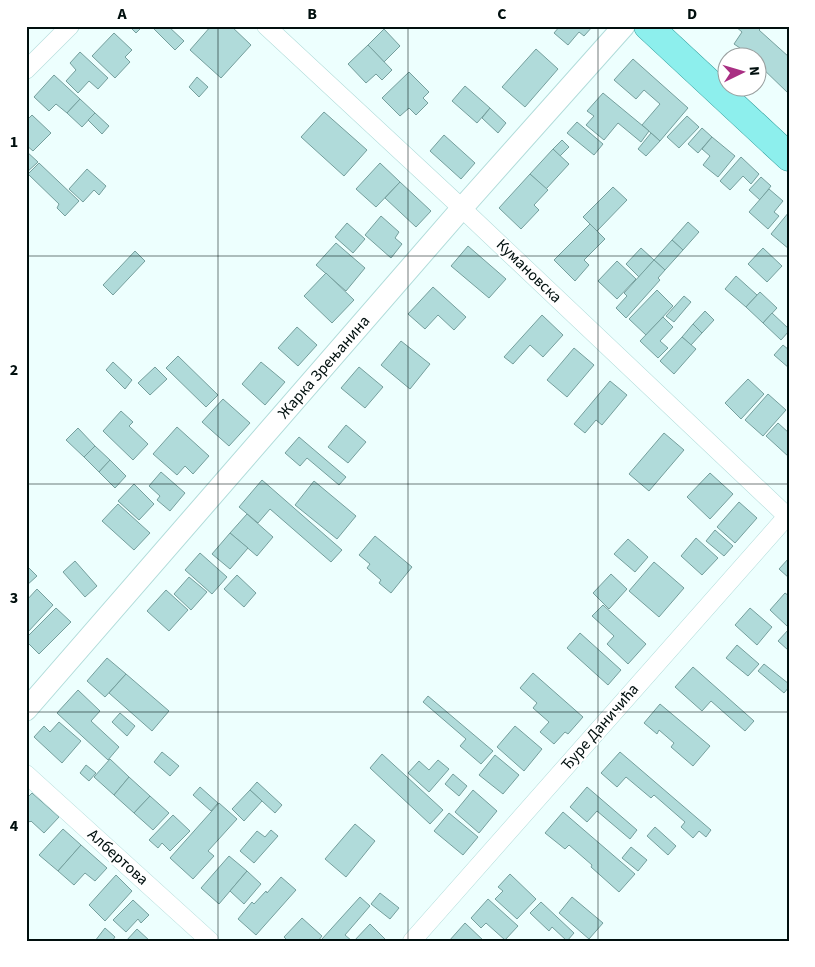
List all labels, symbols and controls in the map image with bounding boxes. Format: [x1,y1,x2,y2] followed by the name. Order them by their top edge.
[116,3,127,25] text: A
[307,3,317,25] text: B
[497,3,507,25] text: C
[687,3,697,25] text: D
[718,48,768,98] north arrow
[744,65,764,76] text: N
[10,131,18,153] text: 1
[491,234,567,308] street label: Кумановска
[273,311,375,423] street label: Жарка Зрењанина
[10,359,18,381] text: 2
[10,587,18,609] text: 3
[556,679,644,775] street label: Ђуре Даничића
[10,815,19,837] text: 4
[83,824,153,890] street label: Албертова

